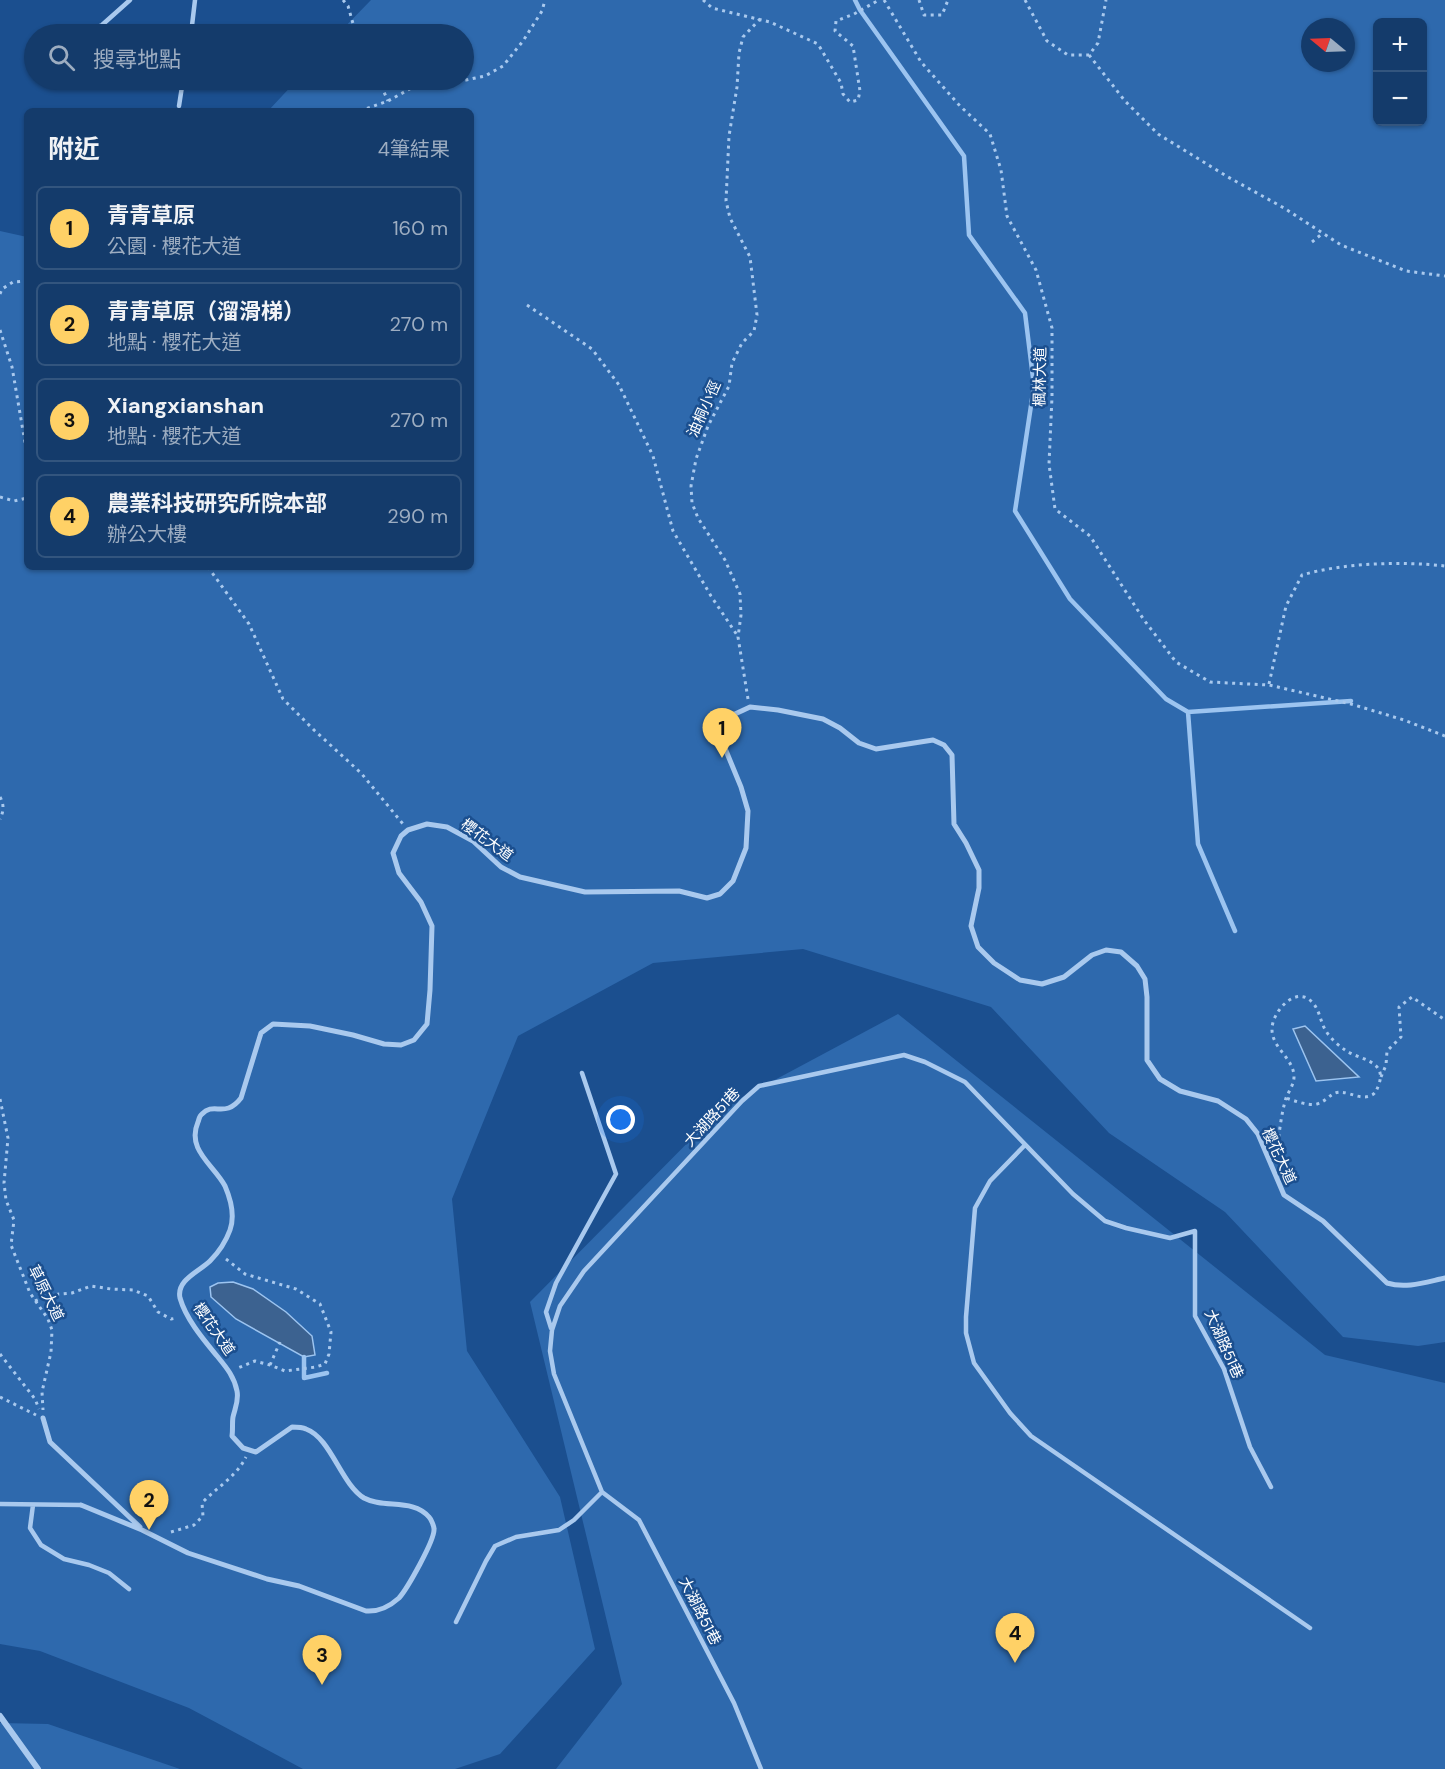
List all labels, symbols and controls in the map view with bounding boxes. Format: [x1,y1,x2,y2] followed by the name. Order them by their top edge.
[1301,18,1355,72] north arrow
[1373,18,1427,126] map controls
[1373,18,1427,72] button: +
[24,24,474,90] search box
[45,41,78,74] icon: search
[93,45,181,74] text: 搜尋地點
[1373,72,1427,126] button: −
[48,132,100,166] text: 附近
[378,136,450,162] text: 4筆結果
[107,201,195,230] text: 青青草原
[66,215,73,241] text: 1
[392,215,448,241] text: 160 m
[107,233,242,259] text: 公園 · 櫻花大道
[107,297,305,326] text: 青青草原（溜滑梯）
[64,311,75,337] text: 2
[390,311,448,337] text: 270 m
[107,329,242,355] text: 地點 · 櫻花大道
[1029,347,1051,407] street label: 楓林大道
[683,378,725,440] street label: 油桐小徑
[107,391,264,420] text: Xiangxianshan
[63,407,76,433] text: 3
[390,407,448,433] text: 270 m
[107,423,242,449] text: 地點 · 櫻花大道
[107,489,327,518] text: 農業科技研究所院本部
[63,503,76,529] text: 4
[387,503,448,529] text: 290 m
[107,521,187,547] text: 辦公大樓
[702,708,742,758] pin: 1
[457,814,517,866] street label: 櫻花大道
[680,1083,744,1151] street label: 大湖路51巷
[606,1105,635,1134] your location
[1257,1125,1301,1187] street label: 櫻花大道
[23,1262,69,1324] street label: 草原大道
[189,1299,239,1359] street label: 櫻花大道
[1200,1306,1248,1382] street label: 大湖路51巷
[130,1480,168,1530] pin: 2
[674,1574,726,1648] street label: 大湖路51巷
[996,1614,1034,1663] pin: 4
[302,1636,342,1685] pin: 3

